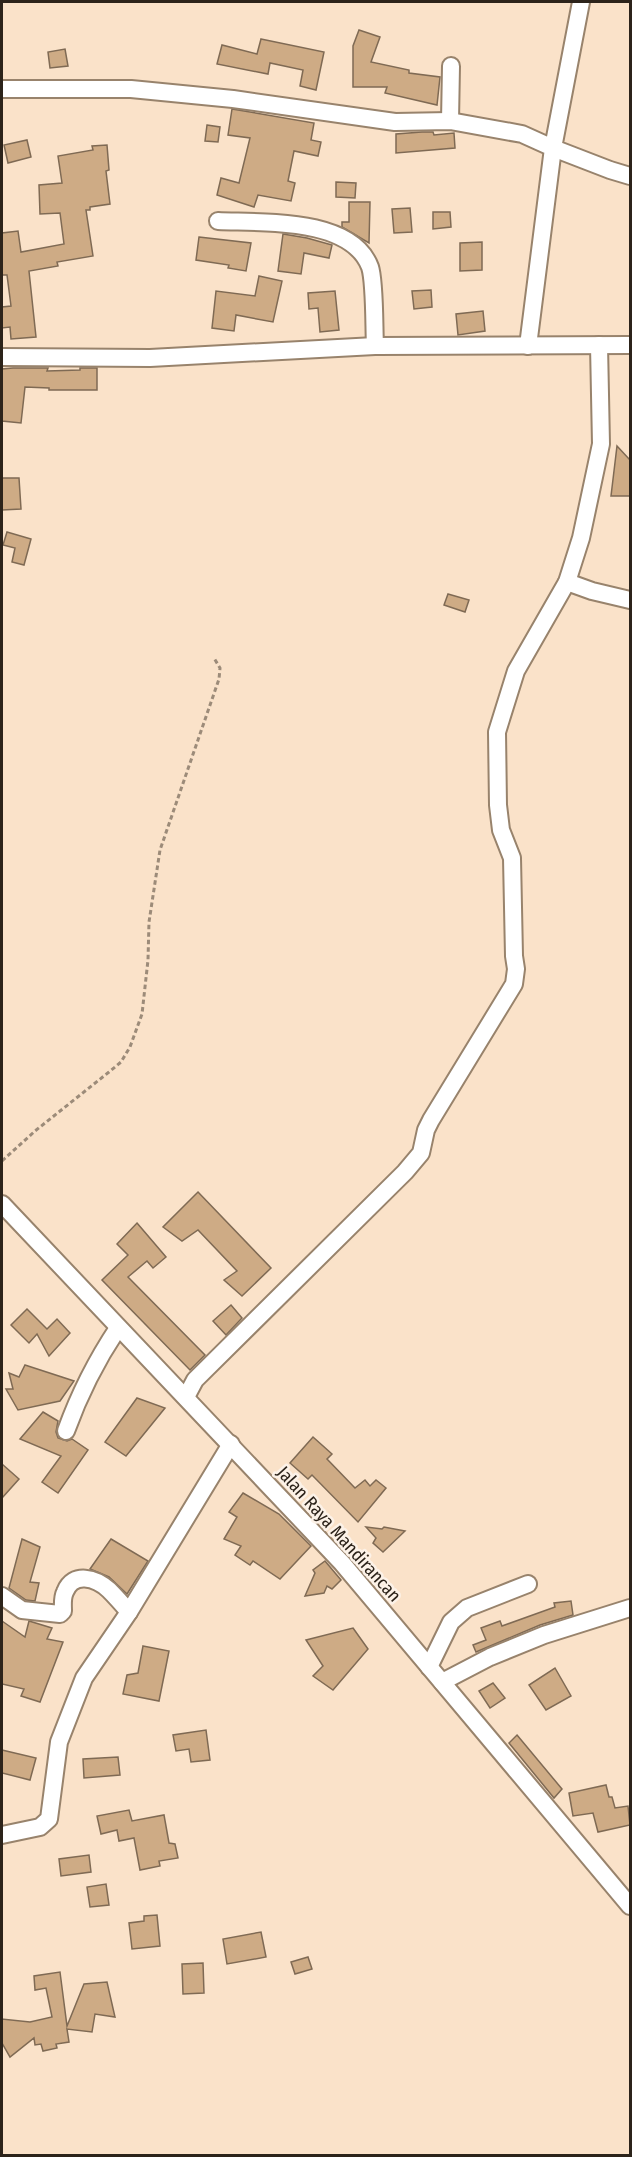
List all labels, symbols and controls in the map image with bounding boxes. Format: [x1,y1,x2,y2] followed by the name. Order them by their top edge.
[272,1462,406,1606] street label: Jalan Raya Mandirancan

